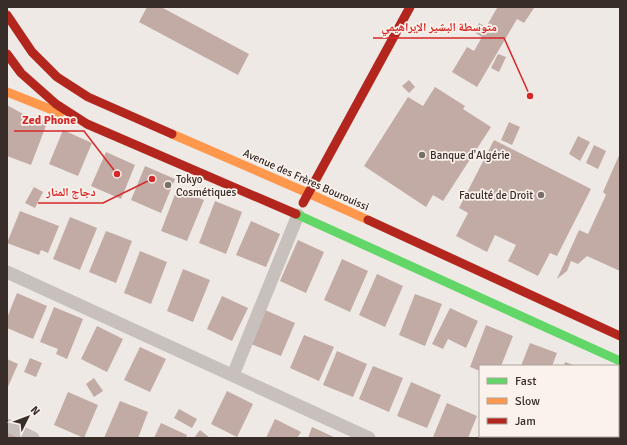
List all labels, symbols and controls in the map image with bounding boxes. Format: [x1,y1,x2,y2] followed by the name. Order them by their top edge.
[373,14,504,38] callout: متوسطة البشير الإبراهيمي
[381,20,497,37] text: متوسطة البشير الإبراهيمي
[14,107,84,131] callout: Zed Phone
[22,113,76,128] text: Zed Phone
[241,146,371,214] street label: Avenue des Frères Bourouissi
[430,149,510,162] place label: Banque d'Algérie
[417,150,427,160] marker: Banque d'Algérie
[176,173,237,199] place label: Tokyo Cosmétiques
[38,179,103,203] callout: دجاج المنار
[163,180,173,190] marker: Tokyo Cosmétiques
[45,185,96,200] text: دجاج المنار
[459,189,533,202] place label: Faculté de Droit
[536,190,546,200] marker: Faculté de Droit
[479,365,619,437] legend
[515,374,536,389] text: Fast
[515,394,540,409] text: Slow
[8,397,48,437] north arrow
[28,403,42,418] text: N
[515,414,536,429] text: Jam

